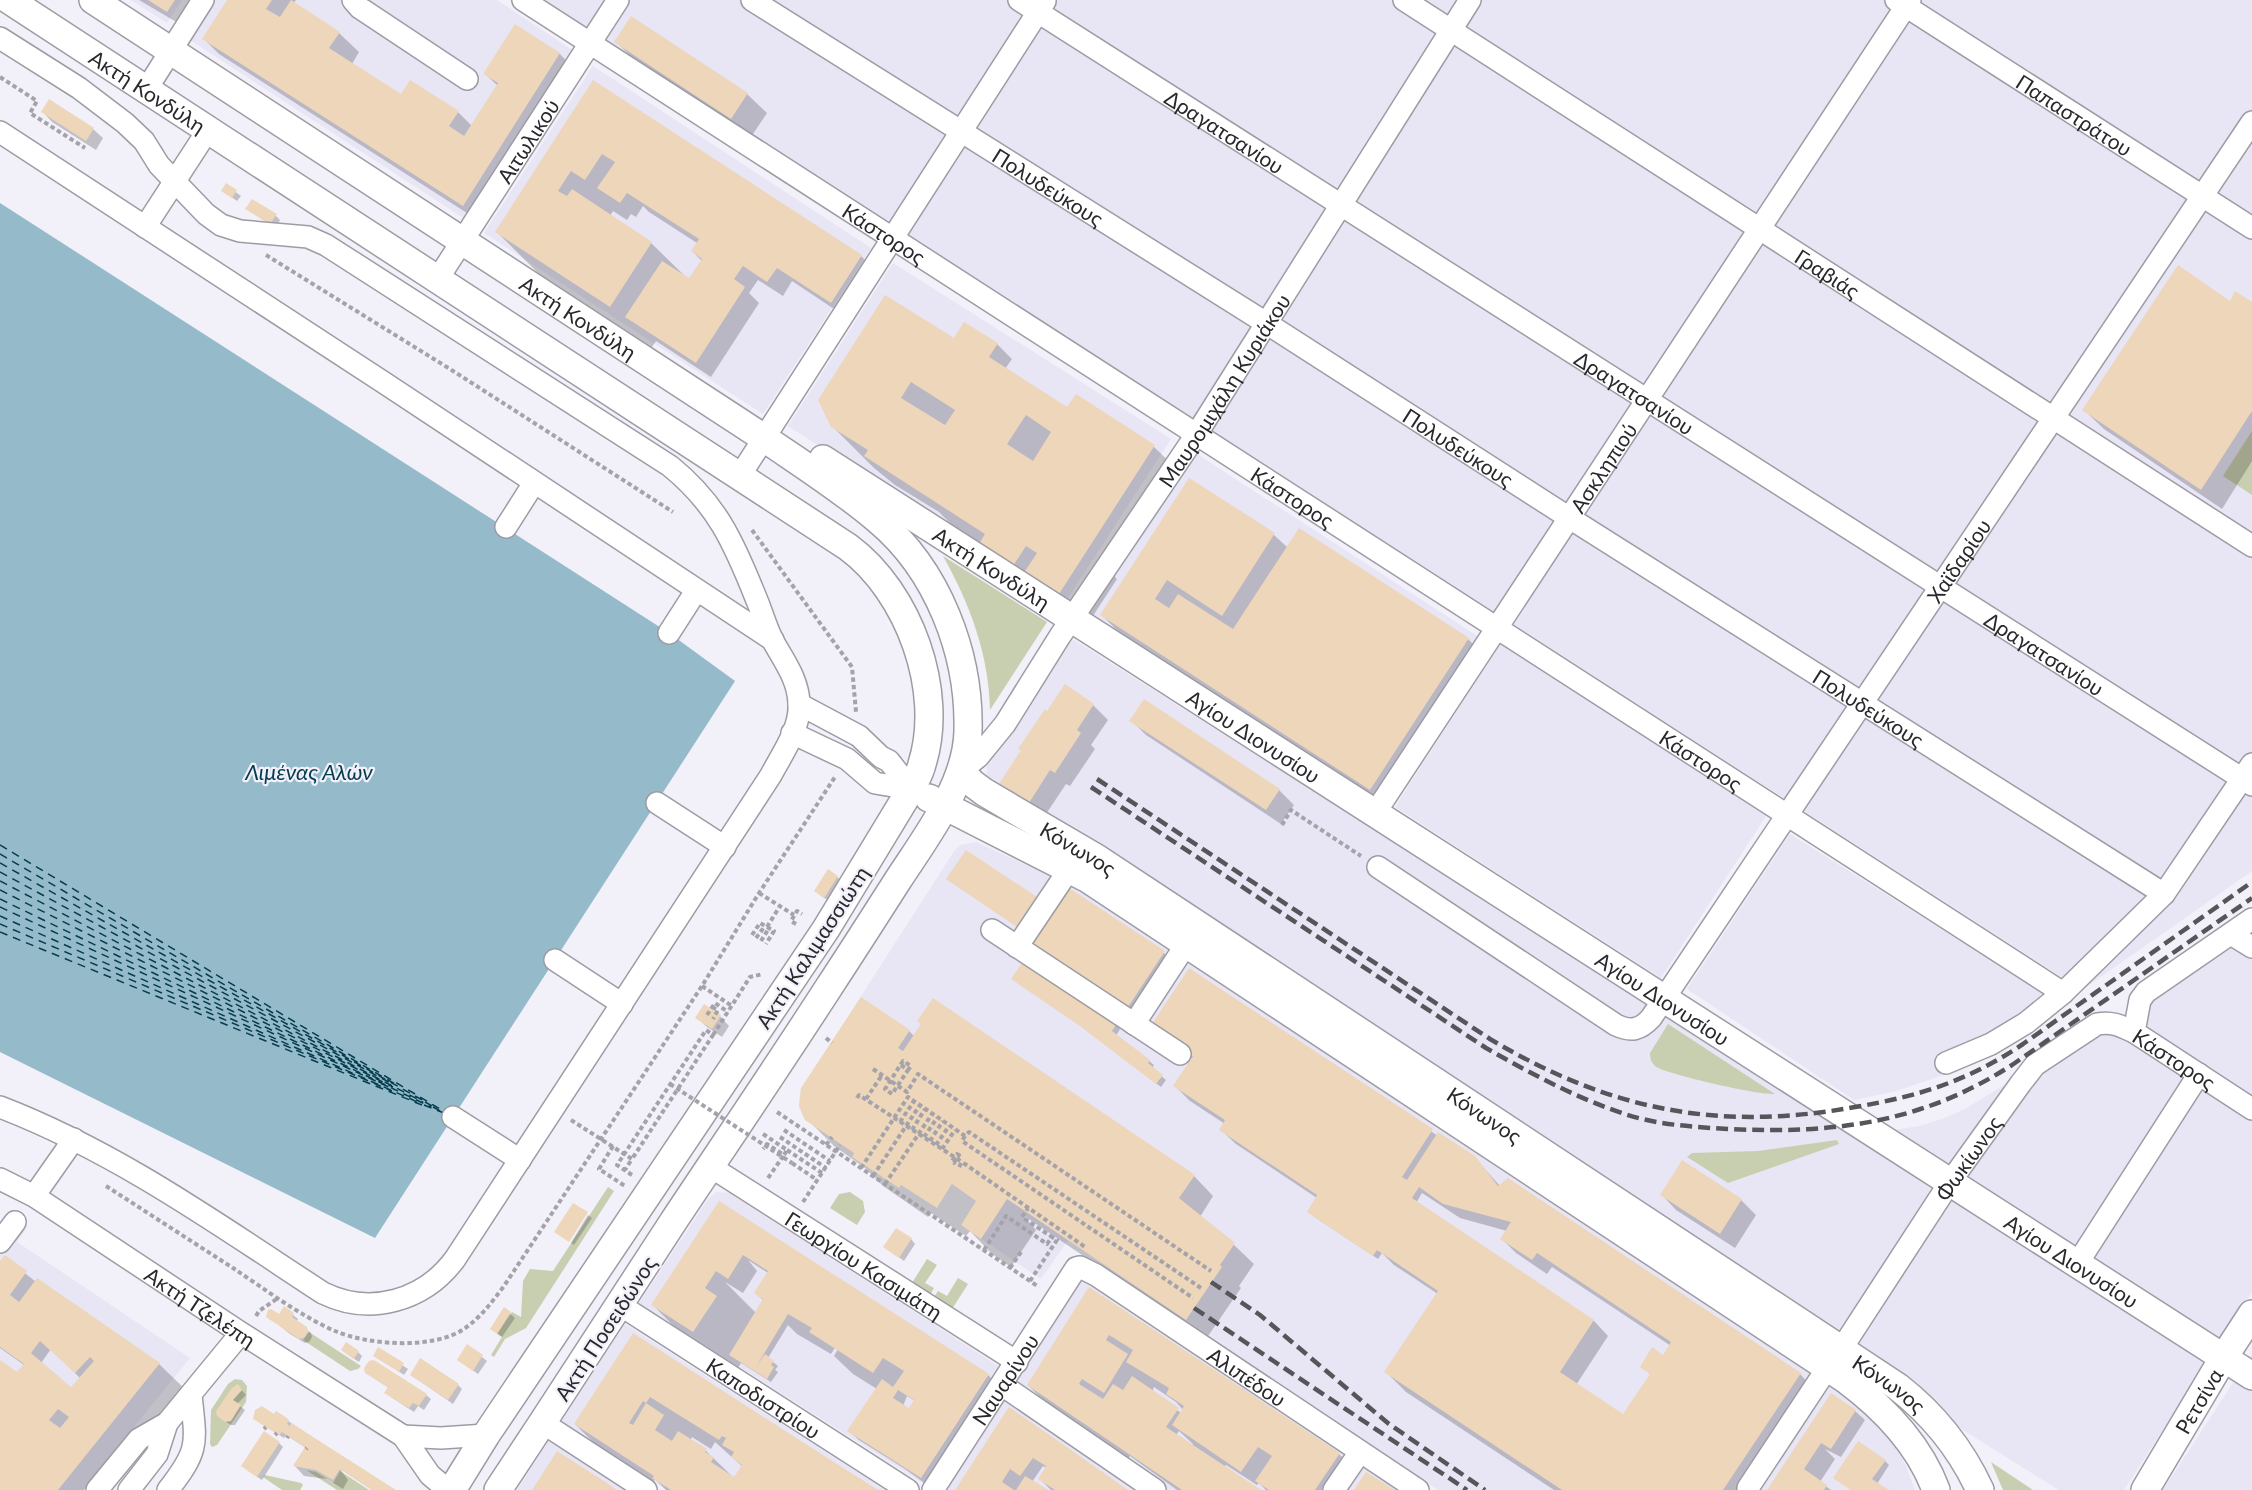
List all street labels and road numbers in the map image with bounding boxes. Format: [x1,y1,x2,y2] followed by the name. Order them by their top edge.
[85,44,211,138] street label: Ακτή Κονδύλη
[2012,68,2137,161] street label: Παπαστράτου
[1161,84,1289,178] street label: Δραγατσανίου
[491,94,563,187] street label: Αιτωλικού
[988,142,1109,230] street label: Πολυδεύκους
[838,197,931,269] street label: Κάστορος
[1791,243,1865,303] street label: Γραβιάς
[516,270,641,364] street label: Ακτή Κονδύλη
[1152,289,1295,491] street label: Μαυρομιχάλη Κυριάκου
[1571,345,1699,439] street label: Δραγατσανίου
[1399,402,1519,491] street label: Πολυδεύκους
[1564,417,1641,517] street label: Ασκληπιού
[1247,461,1339,532] street label: Κάστορος
[1921,514,1995,607] street label: Χαϊδαρίου
[929,521,1055,614] street label: Ακτή Κονδύλη
[1981,606,2109,700] street label: Δραγατσανίου
[1809,663,1929,752] street label: Πολυδεύκους
[1183,684,1325,787] street label: Αγίου Διονυσίου
[1655,724,1747,796] street label: Κάστορος
[1036,816,1121,880] street label: Κόνωνος
[750,861,874,1033] street label: Ακτή Καλιμασσιώτη
[1592,946,1734,1050] street label: Αγίου Διονυσίου
[2129,1023,2221,1094] street label: Κάστορος
[1443,1081,1527,1148] street label: Κόνωνος
[1929,1110,2006,1205] street label: Φωκίωνος
[781,1205,948,1324] street label: Γεωργίου Κασιμάτη
[2001,1209,2143,1312] street label: Αγίου Διονυσίου
[549,1251,661,1405] street label: Ακτή Ποσειδώνος
[141,1261,261,1352] street label: Ακτή Τζελέπη
[966,1329,1043,1429] street label: Ναυαρίνου
[1204,1341,1291,1411] street label: Αλιπέδου
[1849,1349,1932,1418] street label: Κόνωνος
[702,1352,825,1443] street label: Καποδιστρίου
[2169,1363,2228,1438] street label: Ρετσίνα

